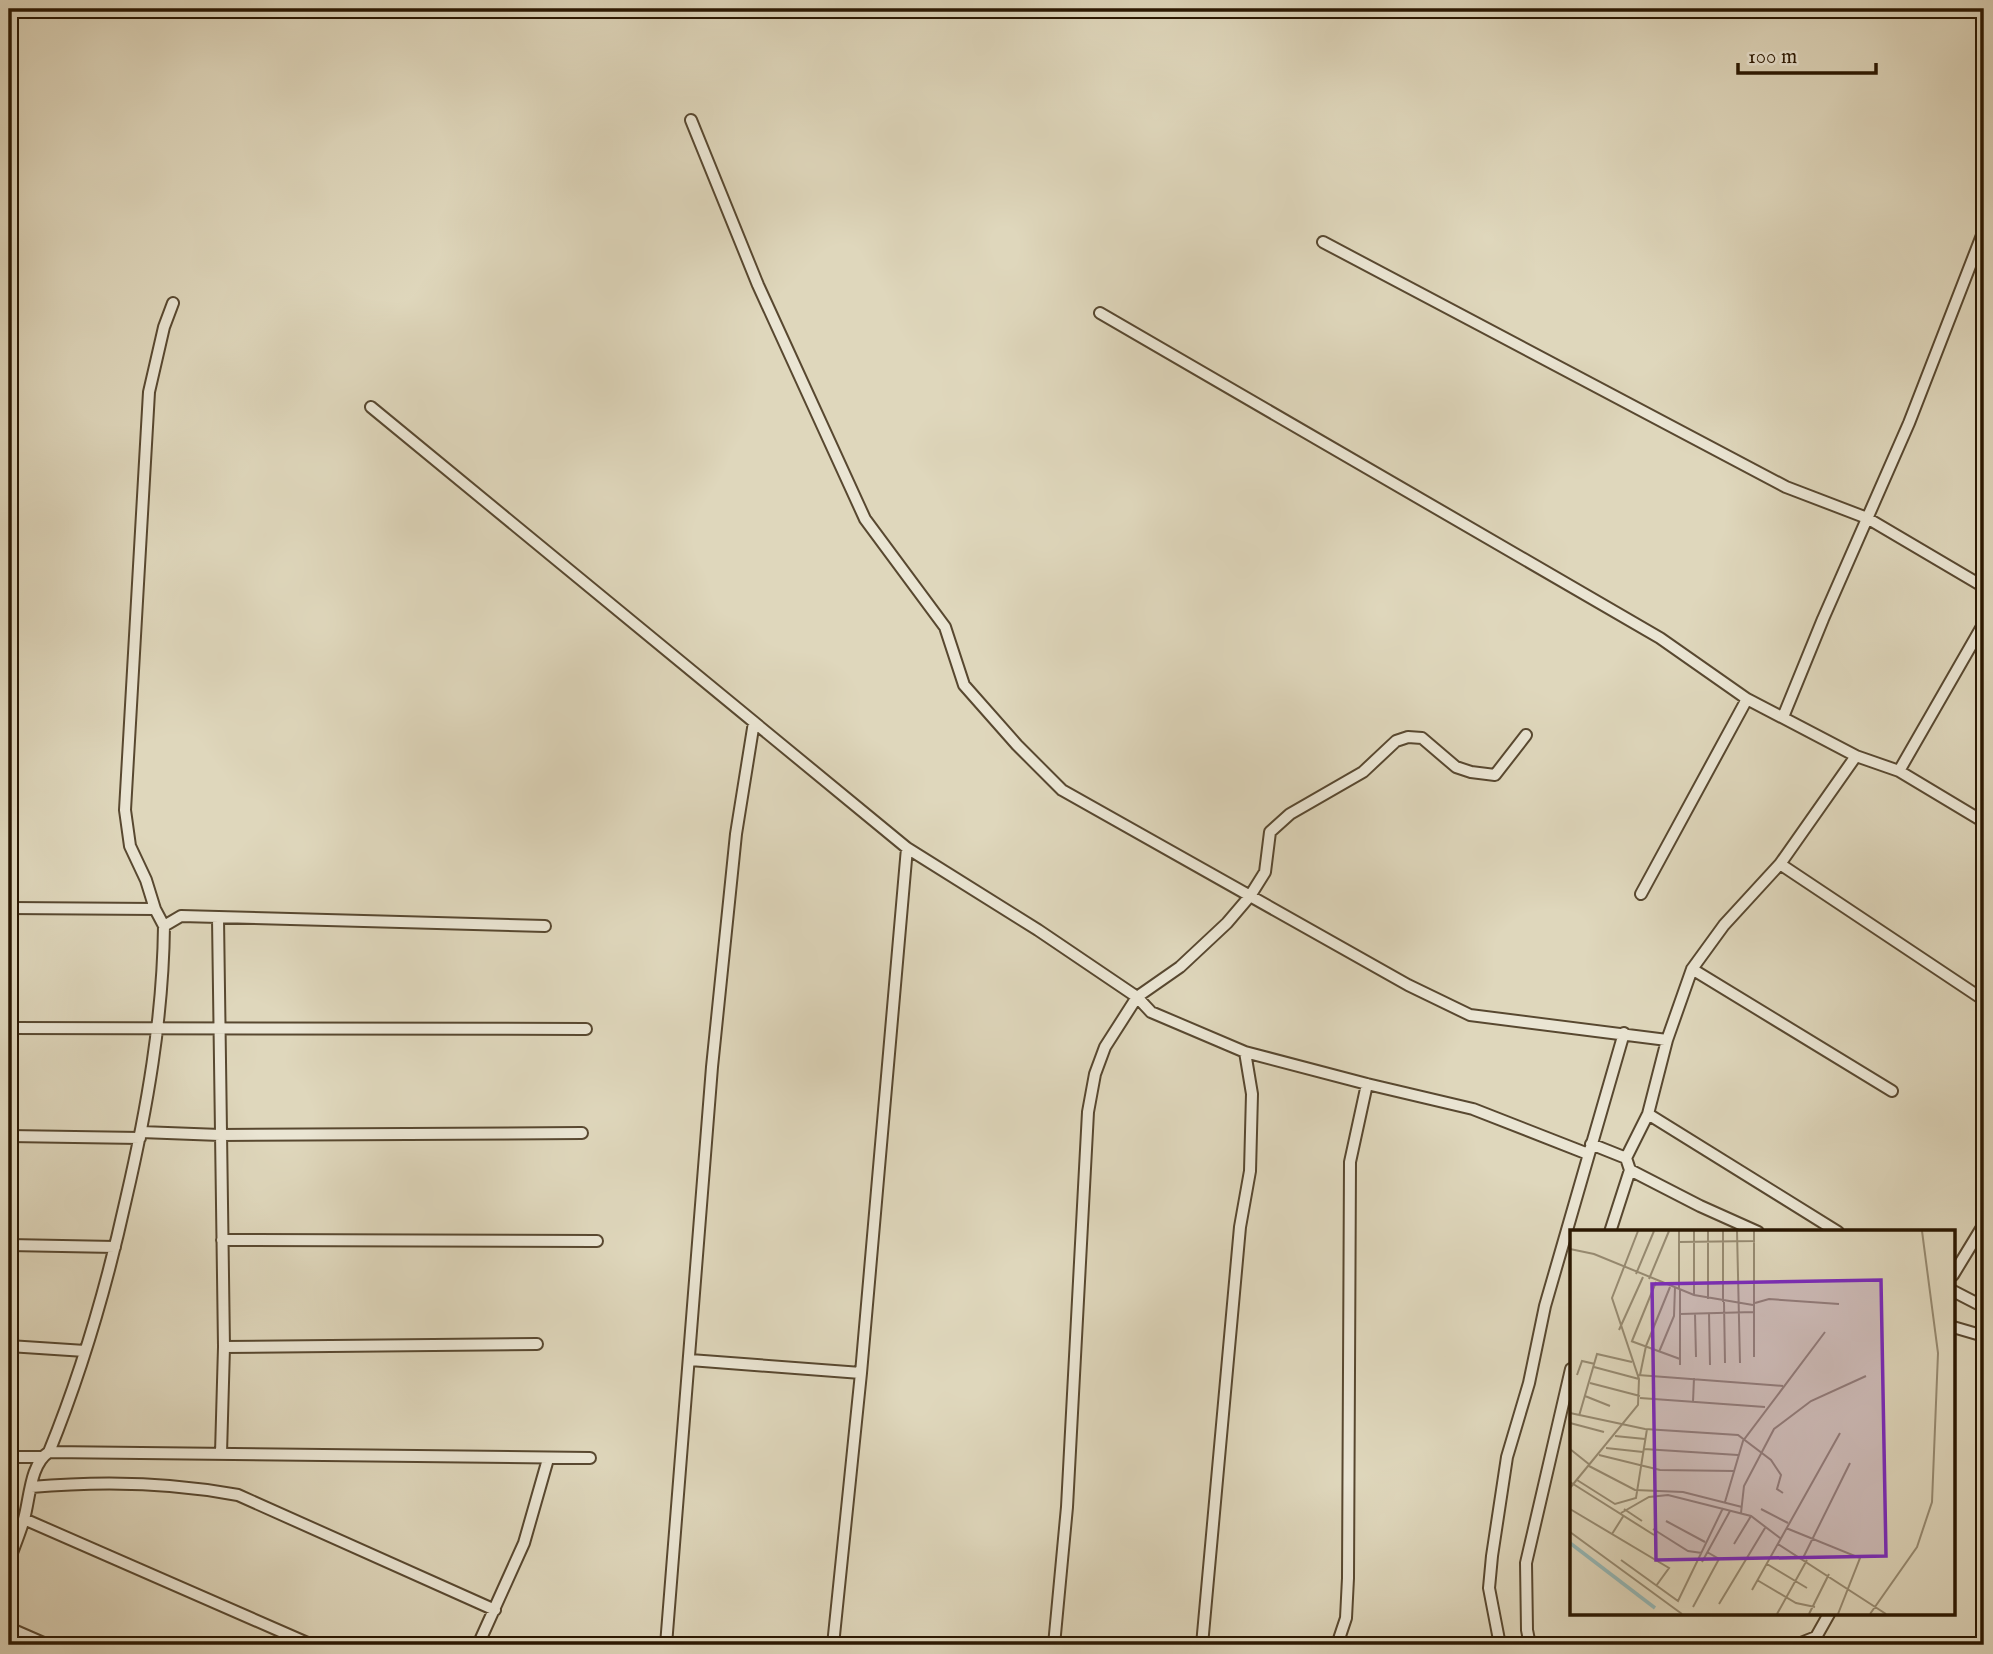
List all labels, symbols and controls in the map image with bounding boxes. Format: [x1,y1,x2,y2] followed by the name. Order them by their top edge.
[1738,32,1876,76] scale bar
[1748,44,1797,71] text: 100 m
[1570,1230,1954,1616] inset map

